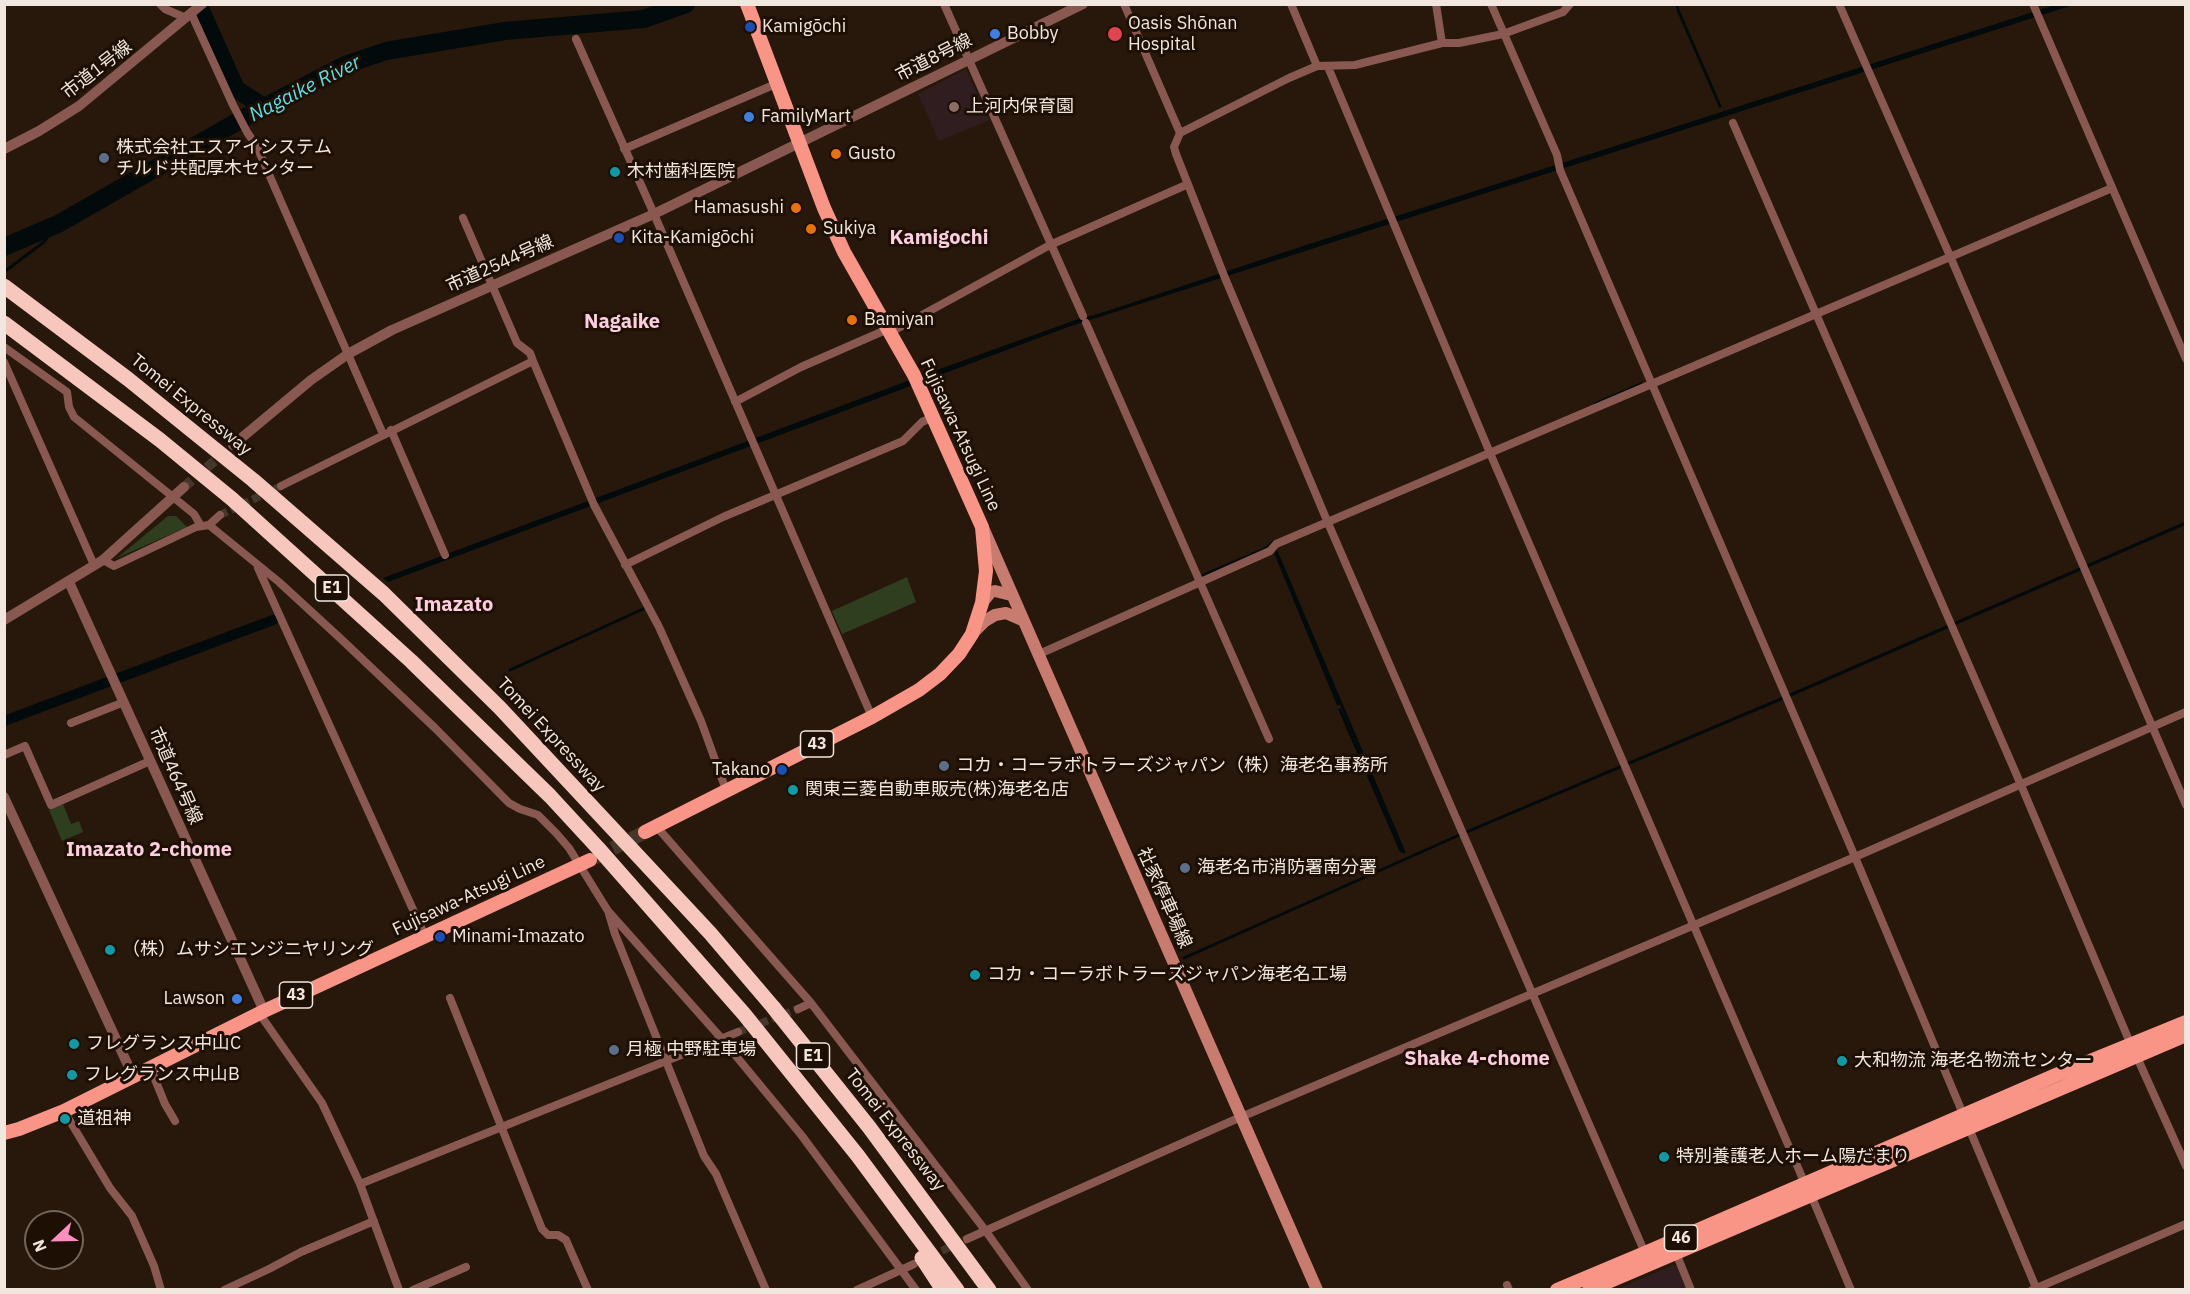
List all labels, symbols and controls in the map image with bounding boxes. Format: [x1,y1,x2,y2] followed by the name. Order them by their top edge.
[1128,13,1237,56] place label: Oasis Shōnan Hospital
[762,16,846,38] place label: Kamigōchi
[743,20,757,34] marker: Kamigōchi
[1007,23,1059,45] place label: Bobby
[1106,25,1124,43] marker: Oasis Shōnan Hospital
[988,27,1002,41] marker: Bobby
[892,30,976,86] street label: 市道8号線
[58,36,136,104] street label: 市道1号線
[245,51,365,127] water label: Nagaike River
[966,96,1074,118] place label: 上河内保育園
[947,100,961,114] marker: 上河内保育園
[761,106,851,128] place label: FamilyMart
[742,110,756,124] marker: FamilyMart
[116,137,332,180] place label: 株式会社エスアイシステム チルド共配厚木センター
[848,143,896,165] place label: Gusto
[829,147,843,161] marker: Gusto
[97,151,111,165] marker: 株式会社エスアイシステム チルド共配厚木センター
[627,161,735,183] place label: 木村歯科医院
[608,165,622,179] marker: 木村歯科医院
[694,197,784,219] place label: Hamasushi
[789,201,803,215] marker: Hamasushi
[823,218,876,240] place label: Sukiya
[804,222,818,236] marker: Sukiya
[890,226,988,250] district label: Kamigochi
[631,227,754,249] place label: Kita-Kamigōchi
[443,231,557,297] street label: 市道2544号線
[612,231,626,245] marker: Kita-Kamigōchi
[864,309,934,331] place label: Bamiyan
[584,310,660,334] district label: Nagaike
[845,313,859,327] marker: Bamiyan
[126,350,256,460] street label: Tomei Expressway
[915,355,1005,515] street label: Fujisawa-Atsugi Line
[316,575,348,601] road number: E1
[415,593,493,617] district label: Imazato
[492,673,610,797] street label: Tomei Expressway
[144,724,206,828] street label: 市道464号線
[800,731,834,757] road number: 43
[956,755,1388,777] place label: コカ・コーラボトラーズジャパン（株）海老名事務所
[712,759,770,781] place label: Takano
[937,759,951,773] marker: コカ・コーラボトラーズジャパン（株）海老名事務所
[775,763,789,777] marker: Takano
[805,779,1069,801] place label: 関東三菱自動車販売(株)海老名店
[786,783,800,797] marker: 関東三菱自動車販売(株)海老名店
[66,838,232,862] district label: Imazato 2-chome
[1132,844,1196,952] street label: 社家停車場線
[389,851,549,941] street label: Fujisawa-Atsugi Line
[1197,857,1377,879] place label: 海老名市消防署南分署
[1178,861,1192,875] marker: 海老名市消防署南分署
[452,926,585,948] place label: Minami-Imazato
[433,930,447,944] marker: Minami-Imazato
[122,939,374,961] place label: （株）ムサシエンジニヤリング
[103,943,117,957] marker: （株）ムサシエンジニヤリング
[987,964,1347,986] place label: コカ・コーラボトラーズジャパン海老名工場
[968,968,982,982] marker: コカ・コーラボトラーズジャパン海老名工場
[280,982,312,1008] road number: 43
[164,988,225,1010] place label: Lawson
[230,992,244,1006] marker: Lawson
[86,1033,241,1055] place label: フレグランス中山C
[67,1037,81,1051] marker: フレグランス中山C
[626,1039,756,1061] place label: 月極 中野駐車場
[607,1043,621,1057] marker: 月極 中野駐車場
[796,1043,830,1069] road number: E1
[1404,1047,1550,1071] district label: Shake 4-chome
[1854,1050,2092,1072] place label: 大和物流 海老名物流センター
[1835,1054,1849,1068] marker: 大和物流 海老名物流センター
[84,1064,240,1086] place label: フレグランス中山B
[840,1064,950,1196] street label: Tomei Expressway
[65,1068,79,1082] marker: フレグランス中山B
[77,1108,131,1130] place label: 道祖神
[58,1112,72,1126] marker: 道祖神
[1676,1146,1910,1168] place label: 特別養護老人ホーム陽だまり
[1657,1150,1671,1164] marker: 特別養護老人ホーム陽だまり
[24,1210,84,1270] north arrow
[1664,1225,1698,1251] road number: 46
[28,1237,51,1255] text: N

